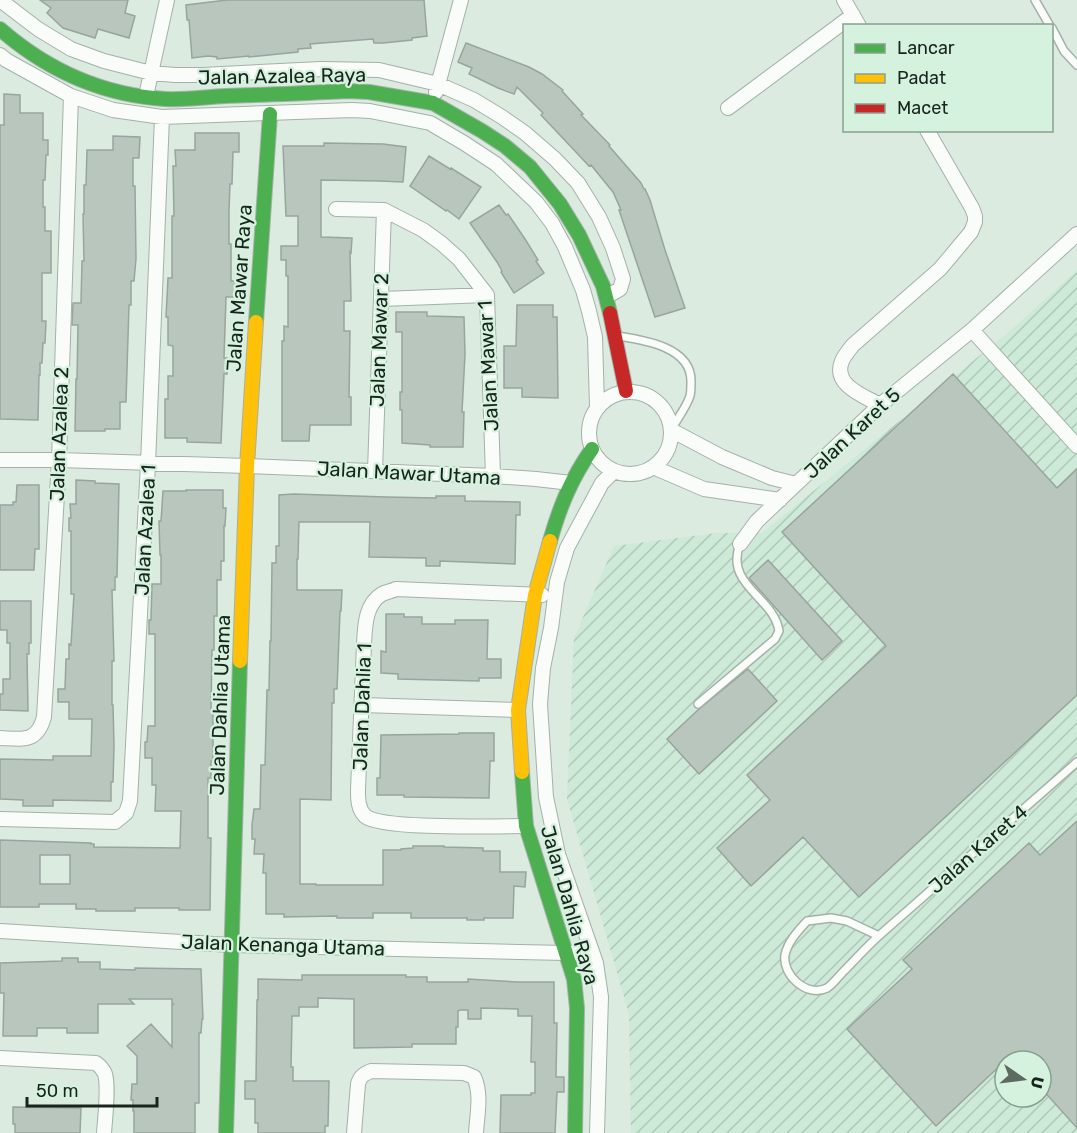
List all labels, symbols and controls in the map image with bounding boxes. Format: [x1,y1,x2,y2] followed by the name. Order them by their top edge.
[843,24,1053,132] legend
[897,37,955,59] text: Lancar
[198,63,366,89] street label: Jalan Azalea Raya
[897,67,946,89] text: Padat
[897,97,948,119] text: Macet
[221,203,257,373] street label: Jalan Mawar Raya
[365,273,393,407] street label: Jalan Mawar 2
[473,300,503,432] street label: Jalan Mawar 1
[45,366,73,502] street label: Jalan Azalea 2
[799,382,905,484] street label: Jalan Karet 5
[317,456,501,490] street label: Jalan Mawar Utama
[130,464,160,596] street label: Jalan Azalea 1
[205,614,235,796] street label: Jalan Dahlia Utama
[348,643,376,771] street label: Jalan Dahlia 1
[924,800,1032,898] street label: Jalan Karet 4
[536,822,604,988] street label: Jalan Dahlia Raya
[181,929,385,961] street label: Jalan Kenanga Utama
[993,1049,1053,1109] north arrow
[27,1070,158,1108] scale bar
[1026,1075,1048,1090] text: U
[36,1080,79,1102] text: 50 m

